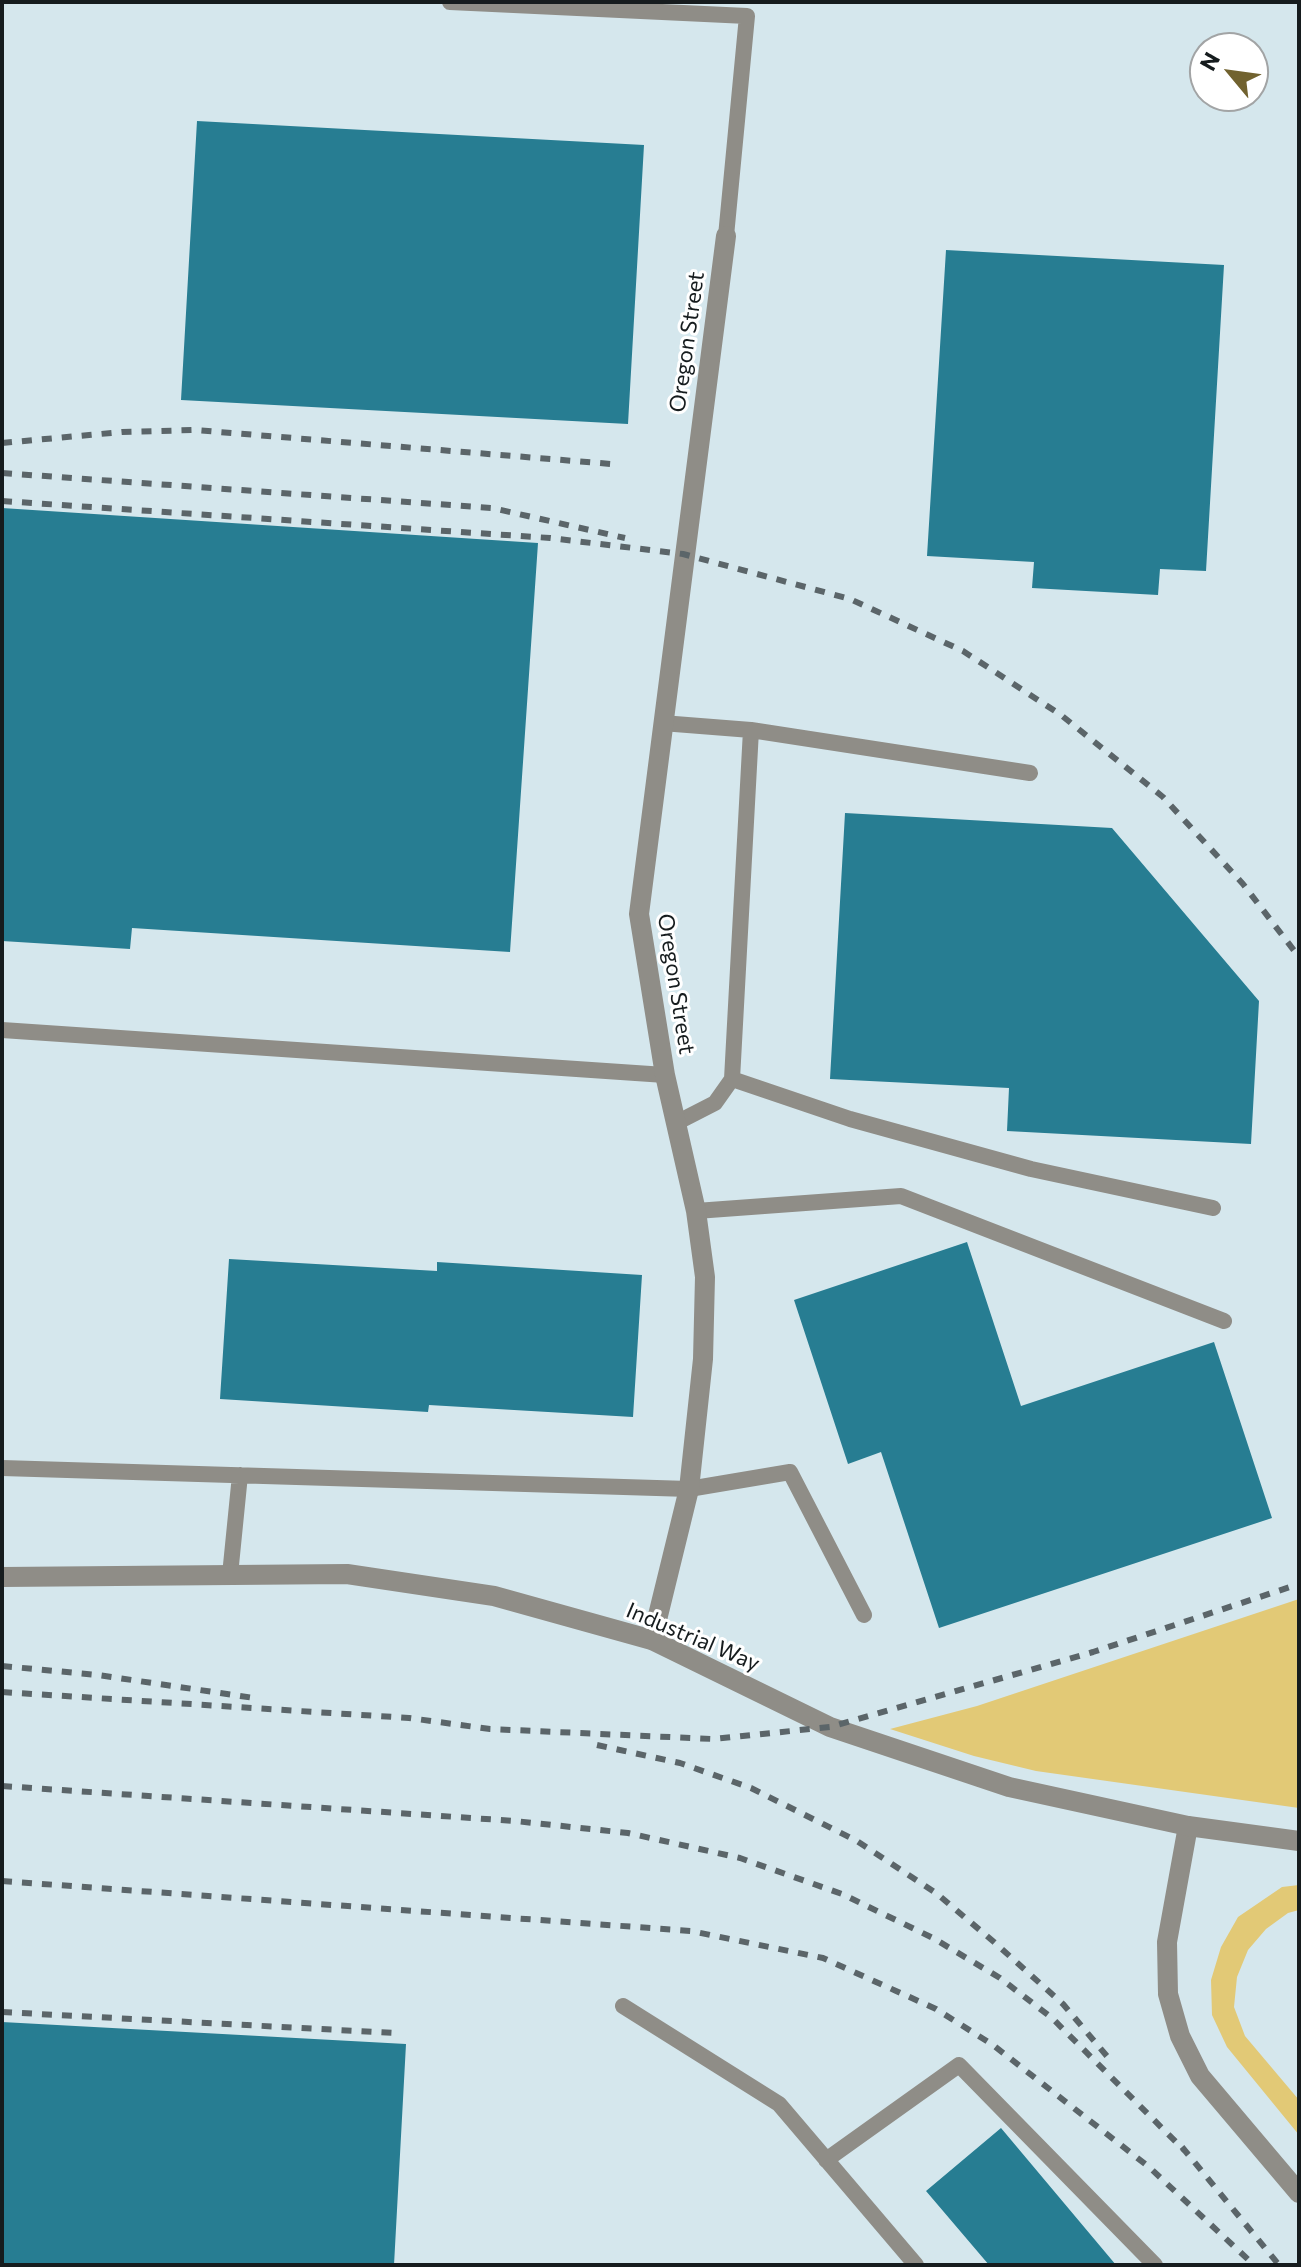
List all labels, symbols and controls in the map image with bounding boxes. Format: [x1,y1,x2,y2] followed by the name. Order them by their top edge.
[1189,32,1269,112] north arrow
[1194,47,1225,75] text: N
[664,270,710,414] street label: Oregon Street
[652,912,700,1056] street label: Oregon Street
[622,1597,764,1677] street label: Industrial Way

